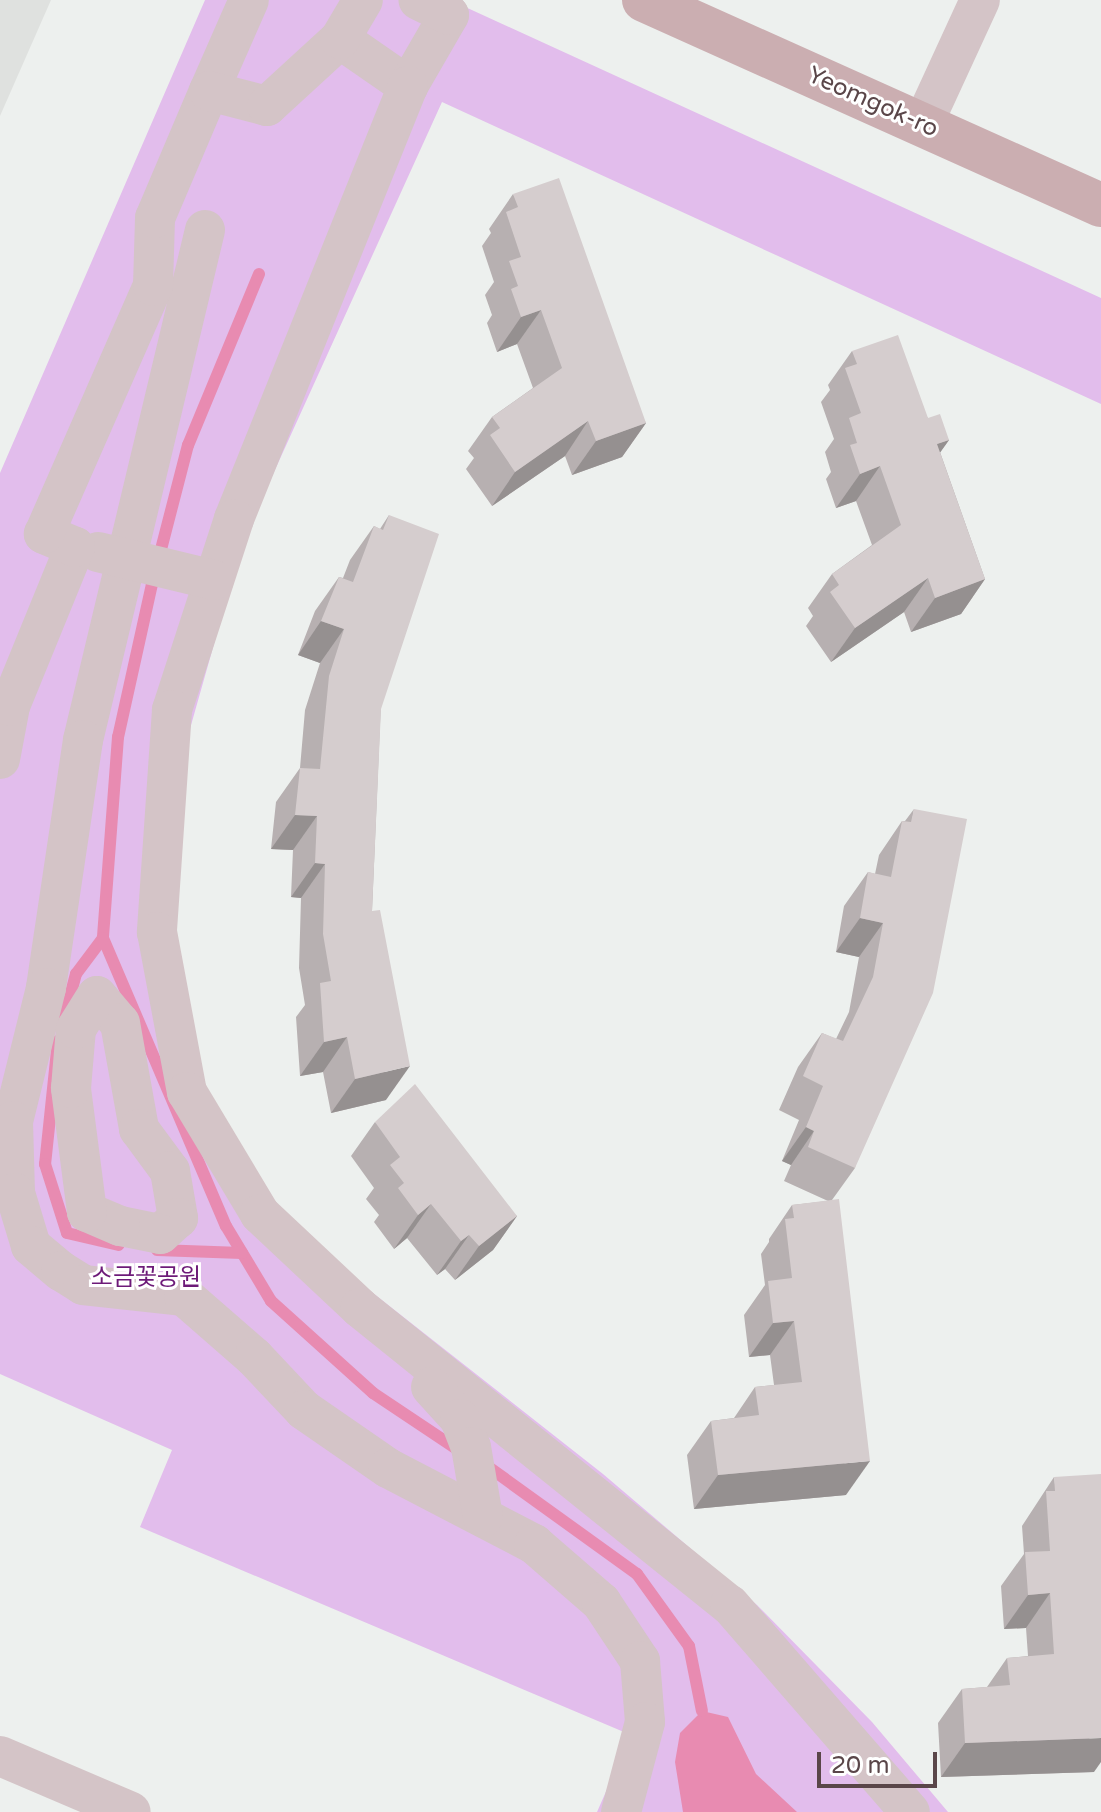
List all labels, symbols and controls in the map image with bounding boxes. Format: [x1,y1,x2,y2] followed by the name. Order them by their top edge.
[803,60,943,144] street label: Yeomgok-ro
[91,1264,201,1292] park label: 소금꽃공원
[821,1736,941,1786] scale bar
[831,1751,889,1780] text: 20 m

